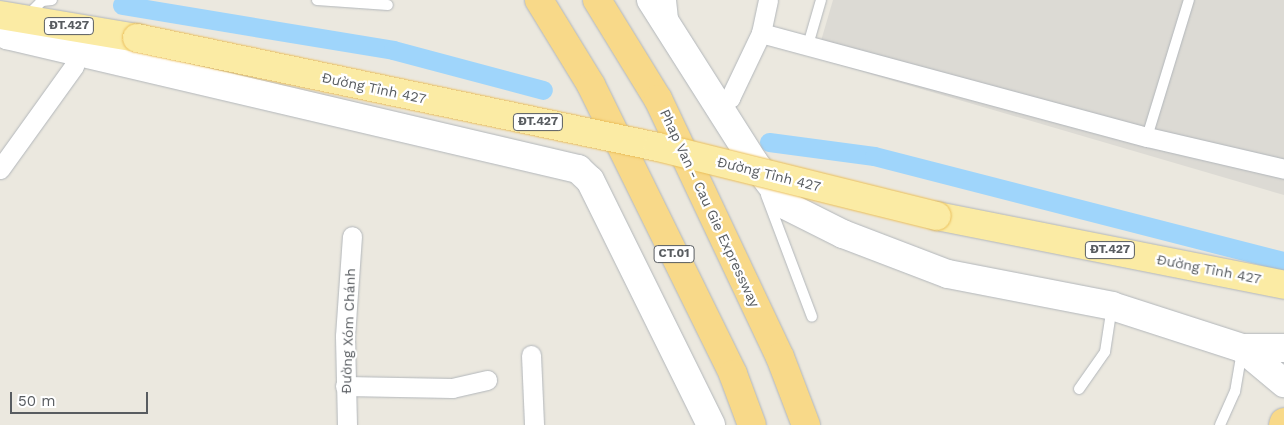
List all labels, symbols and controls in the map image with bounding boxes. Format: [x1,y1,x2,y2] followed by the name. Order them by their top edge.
[43,16,95,36] road number: ĐT.427
[320,69,428,107] street label: Đường Tỉnh 427
[656,106,764,310] street label: Phap Van - Cau Gie Expressway
[512,112,564,132] road number: ĐT.427
[715,153,823,195] street label: Đường Tỉnh 427
[1084,240,1136,260] road number: ĐT.427
[653,244,695,264] road number: CT.01
[1155,251,1263,287] street label: Đường Tỉnh 427
[337,268,359,394] street label: Đường Xóm Chánh
[12,382,150,414] scale bar
[18,392,55,410] text: 50 m

